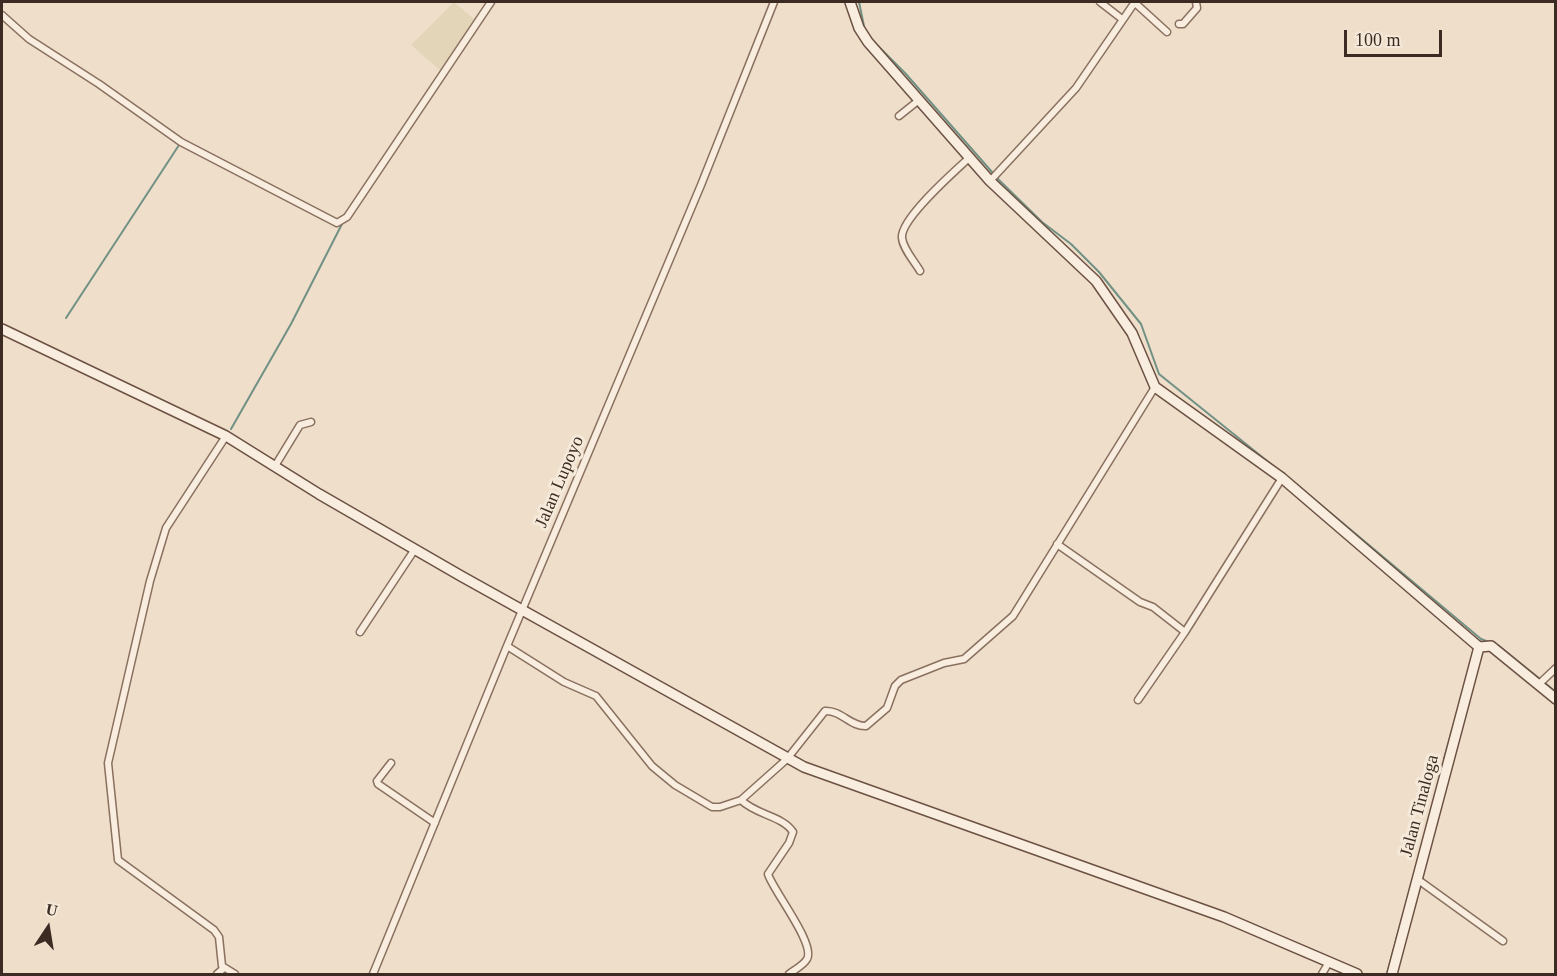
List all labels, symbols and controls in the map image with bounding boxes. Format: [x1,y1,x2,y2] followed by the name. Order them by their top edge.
[1347,18,1444,56] scale bar
[1355,30,1401,50] text: 100 m
[531,433,589,531] street label: Jalan Lupoyo
[1396,753,1444,859] street label: Jalan Tinaloga
[18,898,78,958] north arrow
[44,900,59,919] text: U

